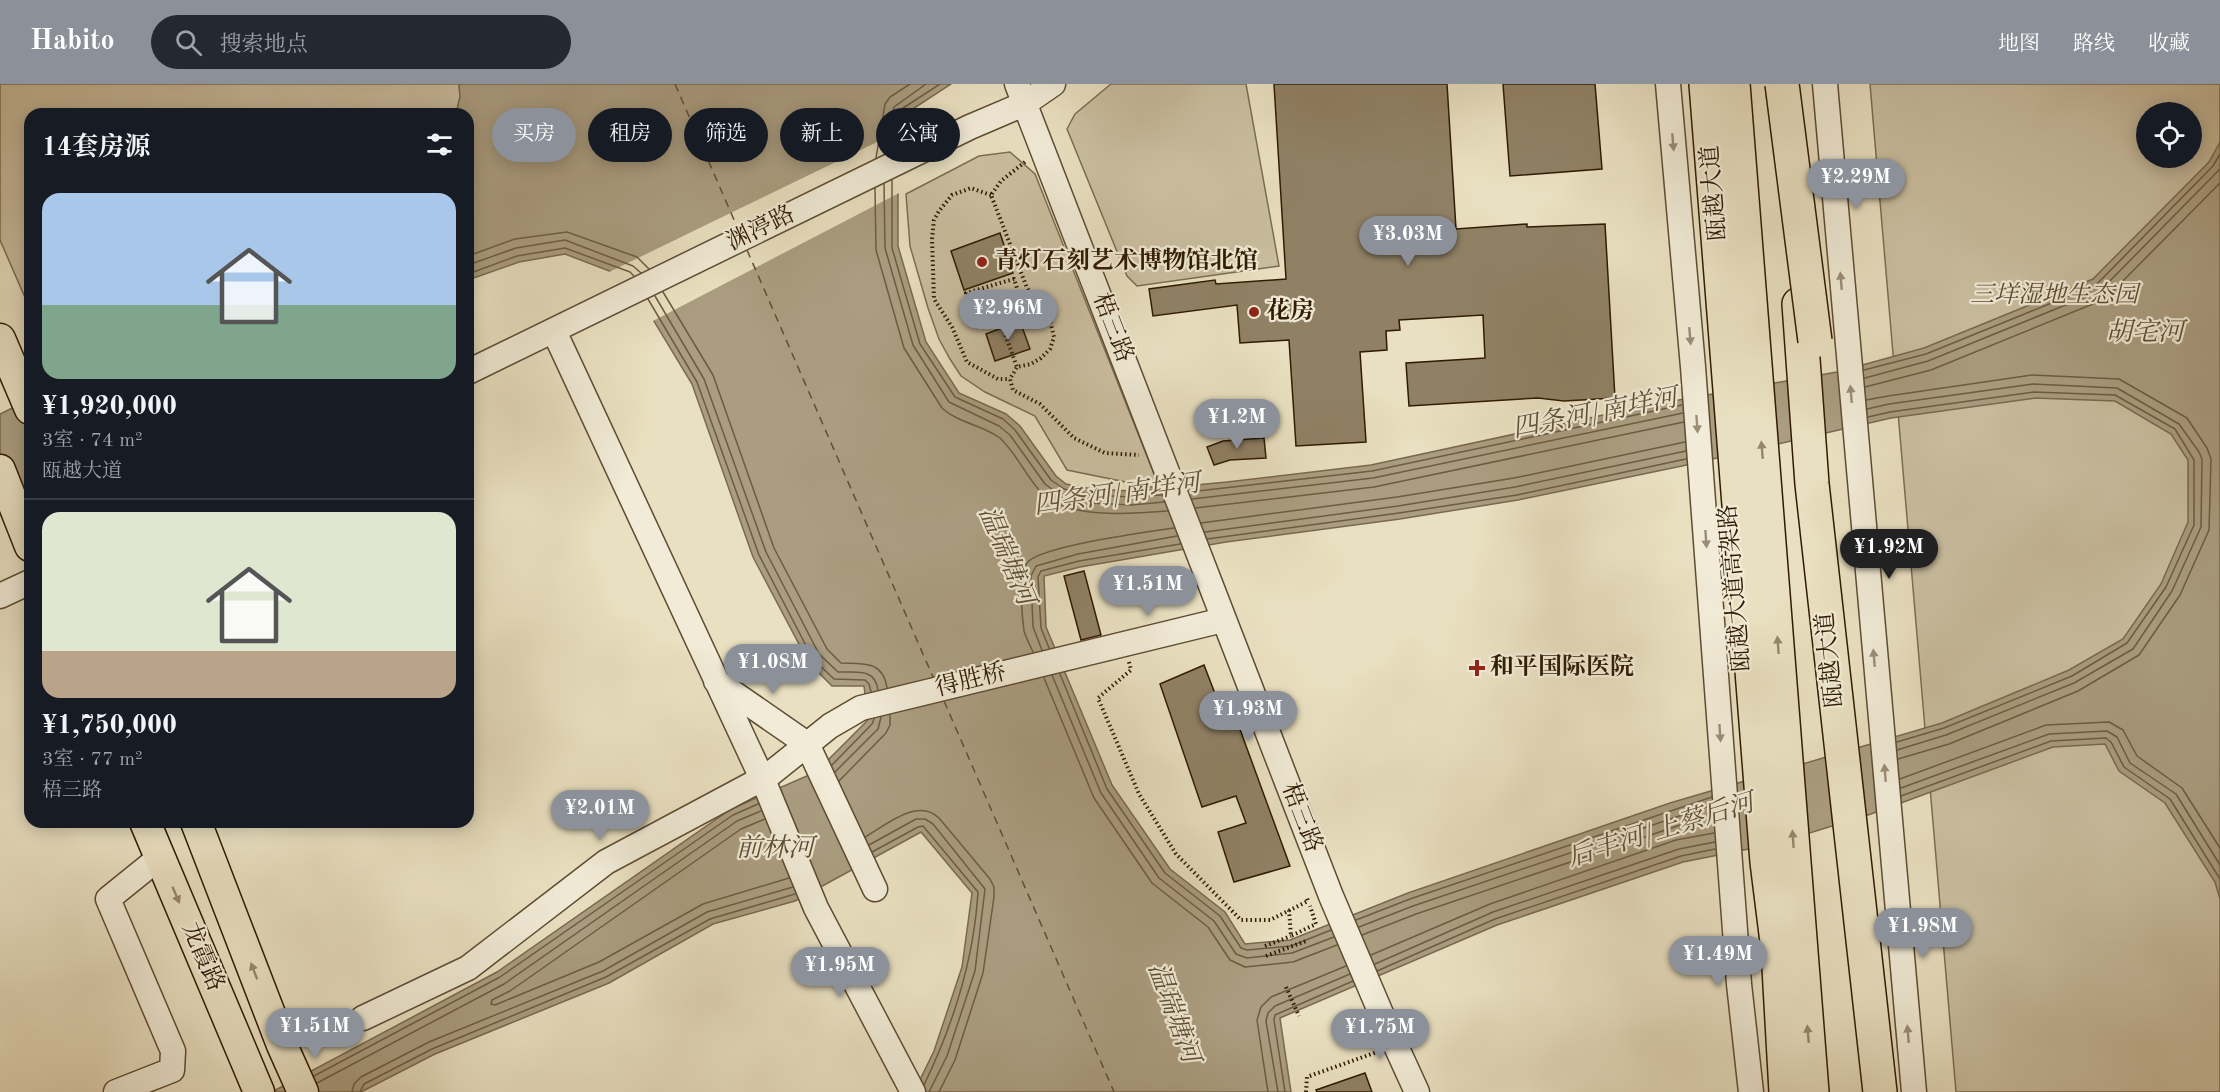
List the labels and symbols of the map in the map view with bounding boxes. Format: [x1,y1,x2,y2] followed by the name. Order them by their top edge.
[1668,133,1678,152] one-way arrow
[1696,144,1731,242] street label: 瓯越大道
[1807,159,1905,210] pin: ¥2.29M
[722,200,799,256] street label: 渊渟路
[1359,216,1457,267] pin: ¥3.03M
[994,247,1258,274] place label: 青灯石刻艺术博物馆北馆
[975,255,989,269] marker: 青灯石刻艺术博物馆北馆
[1836,271,1846,290] one-way arrow
[1970,281,2142,308] park label: 三垟湿地生态园
[1088,289,1139,366] street label: 梧三路
[959,290,1057,341] pin: ¥2.96M
[1266,297,1314,324] place label: 花房
[1247,305,1261,319] marker: 花房
[2106,318,2188,346] water label: 胡宅河
[1685,327,1695,346] one-way arrow
[1510,382,1684,443] water label: 四条河/南垟河
[1846,384,1856,403] one-way arrow
[1195,399,1279,450] pin: ¥1.2M
[1693,414,1702,433] one-way arrow
[1757,441,1767,460] one-way arrow
[1032,467,1206,520] water label: 四条河/南垟河
[974,502,1042,613] water label: 温瑞塘河
[1714,503,1755,673] street label: 瓯越大道高架路
[1701,529,1711,548] one-way arrow
[1840,529,1938,580] pin: ¥1.92M
[1099,566,1197,617] pin: ¥1.51M
[1811,611,1848,709] street label: 瓯越大道
[1773,635,1782,654] one-way arrow
[724,644,822,695] pin: ¥1.08M
[1870,648,1879,667] one-way arrow
[1490,653,1634,680] place label: 和平国际医院
[932,658,1009,701] street label: 得胜桥
[1468,659,1486,677] marker: 和平国际医院
[1199,691,1297,742] pin: ¥1.93M
[1715,724,1725,743] one-way arrow
[1880,764,1890,783] one-way arrow
[1277,779,1328,856] street label: 梧三路
[1564,787,1761,872] water label: 后丰河/上蔡后河
[551,790,649,841] pin: ¥2.01M
[1788,830,1797,849] one-way arrow
[736,834,818,862] water label: 前林河
[171,887,181,905] one-way arrow
[1874,908,1972,959] pin: ¥1.98M
[177,918,230,995] street label: 龙霞路
[1669,936,1767,987] pin: ¥1.49M
[791,947,889,998] pin: ¥1.95M
[1143,959,1206,1070] water label: 温瑞塘河
[249,962,258,980] one-way arrow
[266,1008,364,1059] pin: ¥1.51M
[1331,1009,1429,1060] pin: ¥1.75M
[1803,1024,1813,1043] one-way arrow
[1903,1024,1913,1043] one-way arrow

